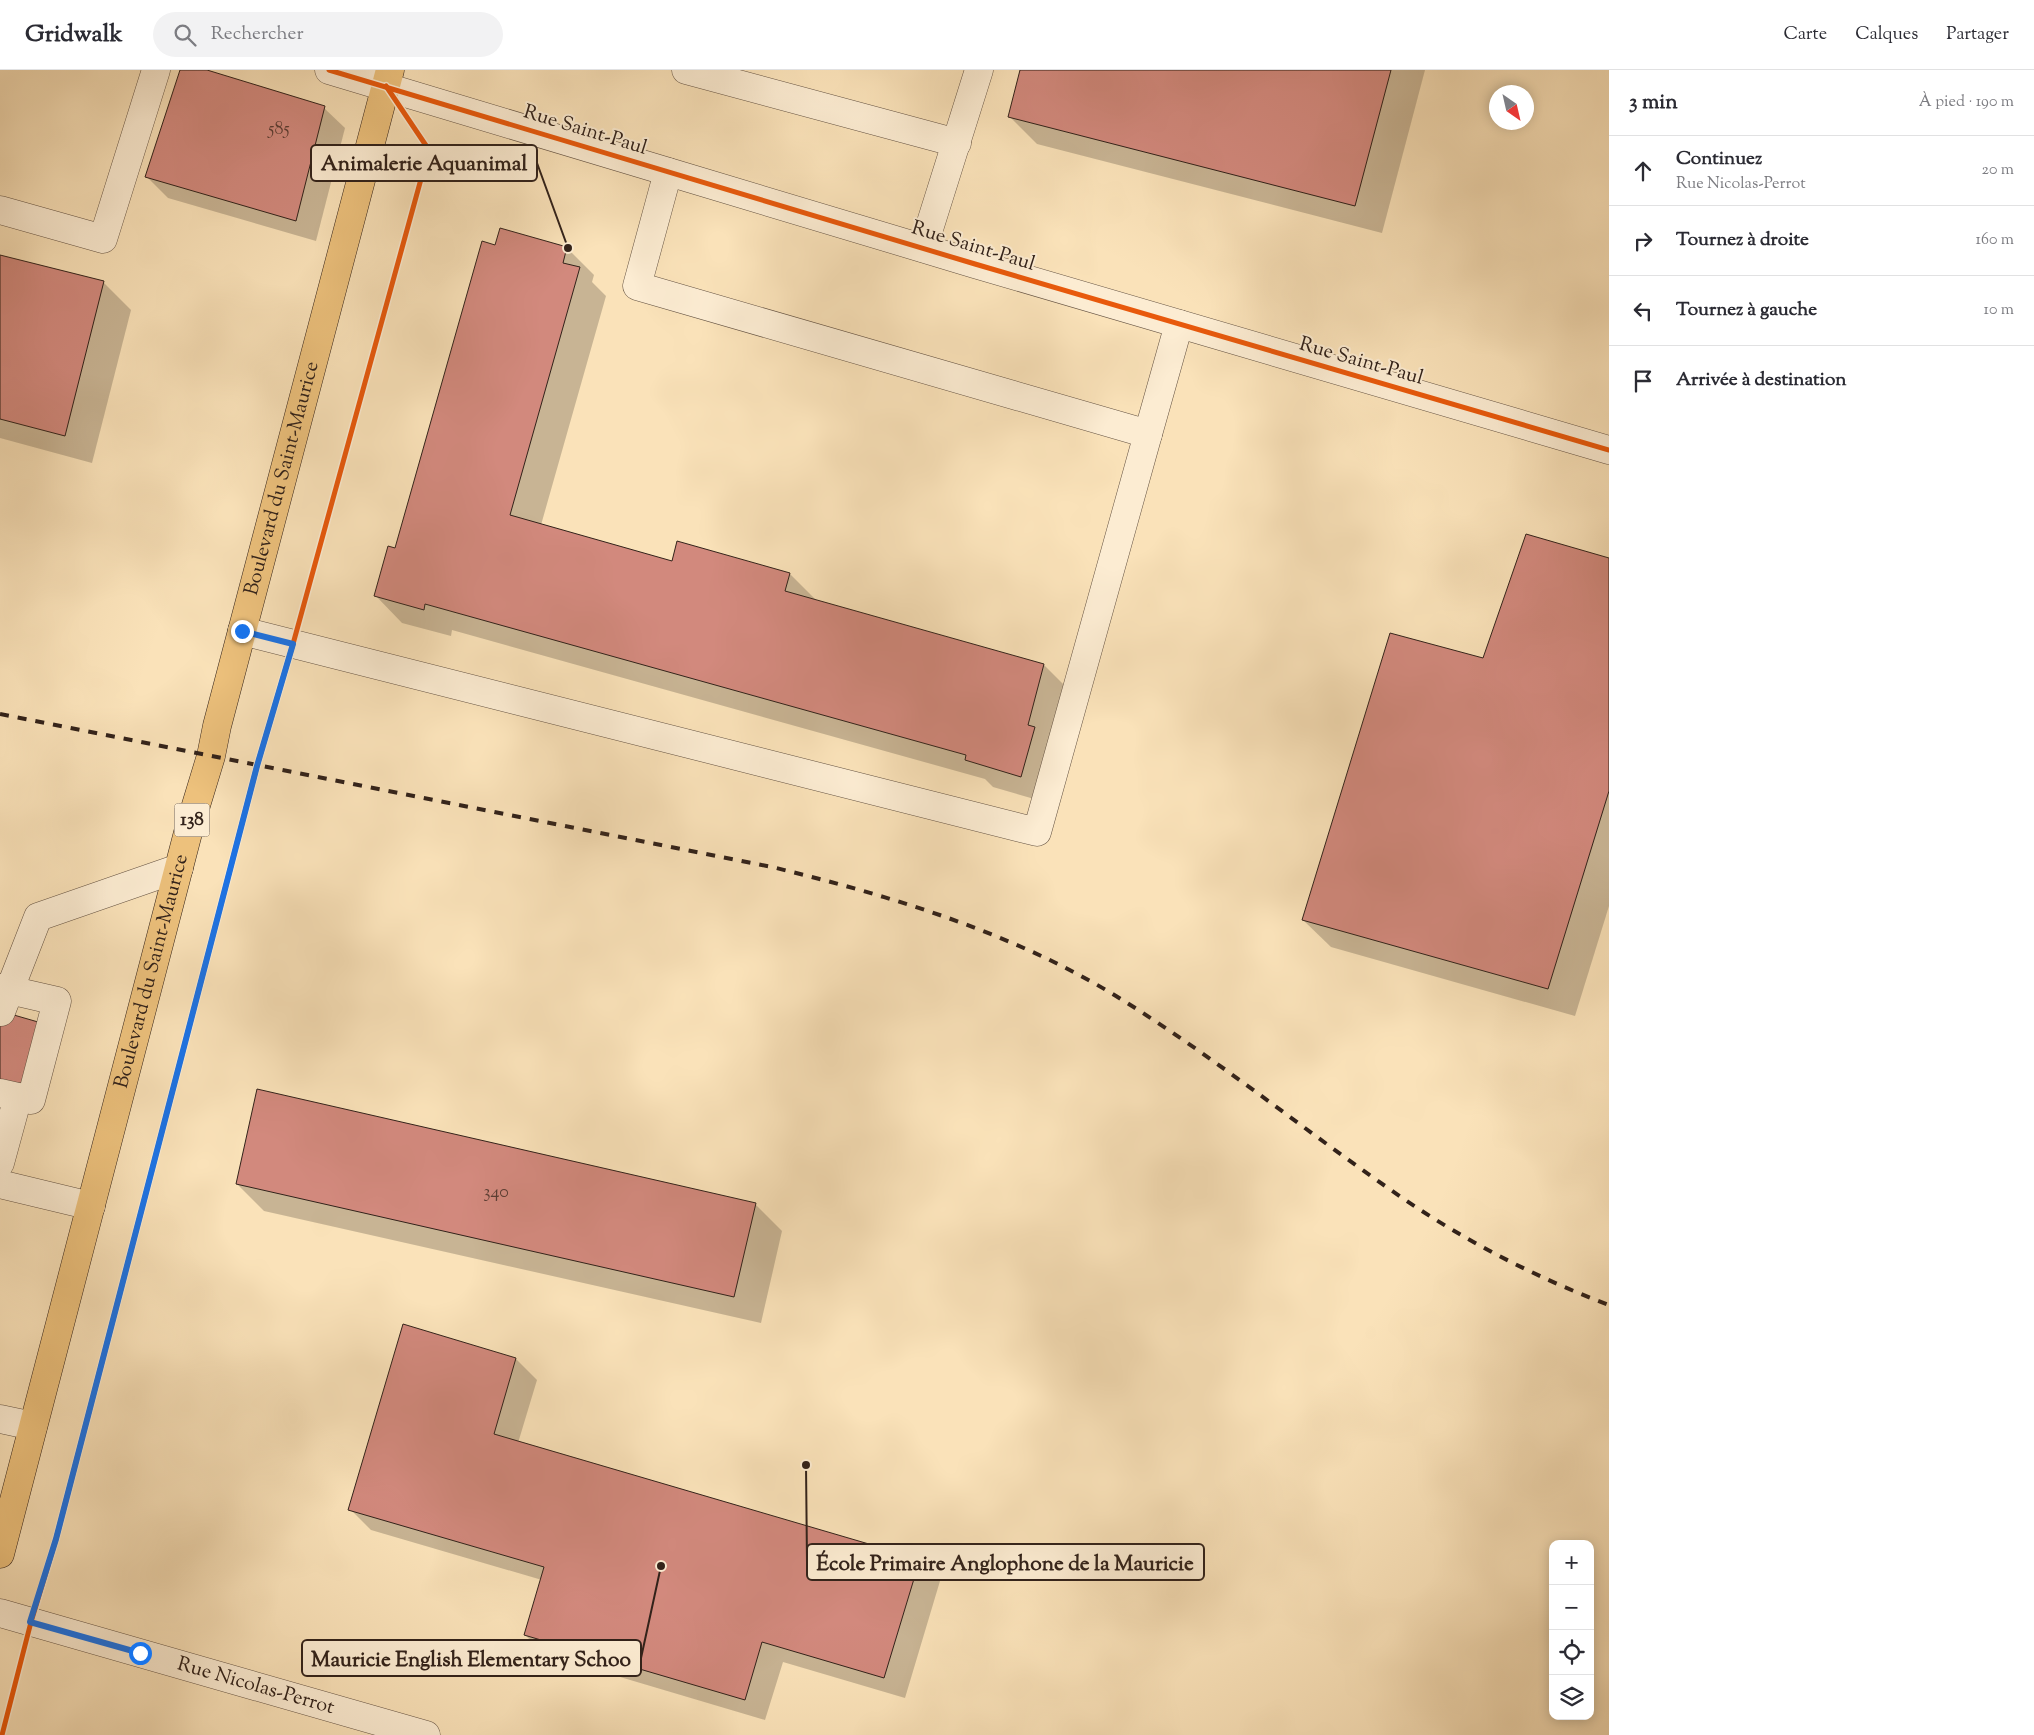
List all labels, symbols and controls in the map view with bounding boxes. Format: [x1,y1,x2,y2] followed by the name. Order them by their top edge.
[153,12,503,57] search box
[25,18,123,52] text: Gridwalk
[171,21,199,49] icon: search
[211,21,304,48] text: Rechercher
[1784,22,1827,48] text: Carte
[1855,22,1918,48] text: Calques
[1946,22,2009,48] text: Partager
[1489,85,1534,130] north arrow
[1629,88,1678,118] text: 3 min
[1919,91,2014,114] text: À pied · 190 m
[520,98,651,164] street label: Rue Saint-Paul
[267,117,290,143] house number: 585
[311,145,537,181] callout: Animalerie Aquanimal
[1676,146,1762,173] text: Continuez
[321,150,527,180] text: Animalerie Aquanimal
[1629,157,1657,185] icon: ahead
[1981,159,2014,182] text: 20 m
[1676,173,1806,196] text: Rue Nicolas-Perrot
[908,214,1039,280] street label: Rue Saint-Paul
[1629,227,1657,255] icon: right
[1676,227,1809,254] text: Tournez à droite
[1976,229,2014,252] text: 160 m
[1629,297,1657,325] icon: left
[1676,297,1817,324] text: Tournez à gauche
[1984,299,2014,322] text: 10 m
[1295,330,1427,394] street label: Rue Saint-Paul
[238,358,327,599] street label: Boulevard du Saint-Maurice
[1629,367,1657,395] icon: arrive
[1676,367,1847,394] text: Arrivée à destination
[231,620,254,643] route end
[174,804,210,836] road number: 138
[107,851,196,1092] street label: Boulevard du Saint-Maurice
[483,1180,509,1206] house number: 340
[1549,1540,1594,1720] map controls
[1549,1540,1594,1585] button: +
[807,1544,1204,1580] callout: École Primaire Anglophone de la Mauricie
[816,1550,1194,1580] text: École Primaire Anglophone de la Mauricie
[1549,1585,1594,1630] button: −
[1549,1630,1594,1675] button: locate
[302,1640,641,1676] callout: Mauricie English Elementary Schoo
[129,1642,152,1665] route start
[311,1646,631,1676] text: Mauricie English Elementary Schoo
[174,1650,338,1723] street label: Rue Nicolas-Perrot
[1549,1675,1594,1720] button: layers

